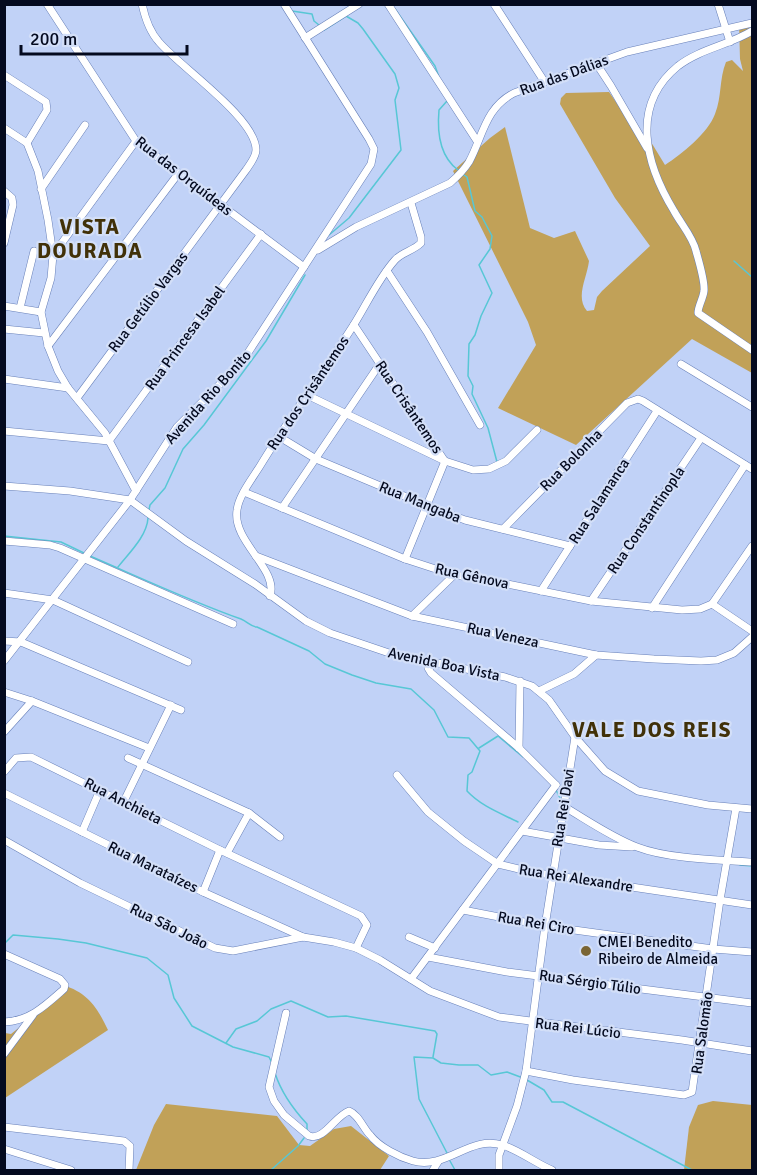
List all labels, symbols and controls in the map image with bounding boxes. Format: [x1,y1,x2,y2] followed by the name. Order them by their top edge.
[21,18,188,56] scale bar
[30,28,77,50] text: 200 m
[517,50,611,99] street label: Rua das Dálias
[132,133,236,220] street label: Rua das Orquídeas
[37,214,143,264] district label: VISTA DOURADA
[104,248,192,356] street label: Rua Getúlio Vargas
[141,282,229,394] street label: Rua Princesa Isabel
[263,332,353,453] street label: Rua dos Crisântemos
[161,346,255,448] street label: Avenida Rio Bonito
[371,357,447,457] street label: Rua Crisântemos
[536,425,606,495] street label: Rua Bolonha
[565,455,633,547] street label: Rua Salamanca
[603,463,689,577] street label: Rua Constantinopla
[376,477,464,527] street label: Rua Mangaba
[433,559,511,593] street label: Rua Gênova
[465,619,541,651] street label: Rua Veneza
[386,643,502,685] street label: Avenida Boa Vista
[572,717,732,743] district label: VALE DOS REIS
[548,768,578,848] street label: Rua Rei Davi
[81,774,165,828] street label: Rua Anchieta
[105,837,201,897] street label: Rua Marataízes
[518,860,634,896] street label: Rua Rei Alexandre
[127,899,211,953] street label: Rua São João
[496,907,576,939] street label: Rua Rei Ciro
[598,933,718,968] place label: CMEI Benedito Ribeiro de Almeida
[579,944,593,958] marker: CMEI Benedito Ribeiro de Almeida
[538,966,642,998] street label: Rua Sérgio Túlio
[687,990,717,1075] street label: Rua Salomão
[534,1014,622,1042] street label: Rua Rei Lúcio

